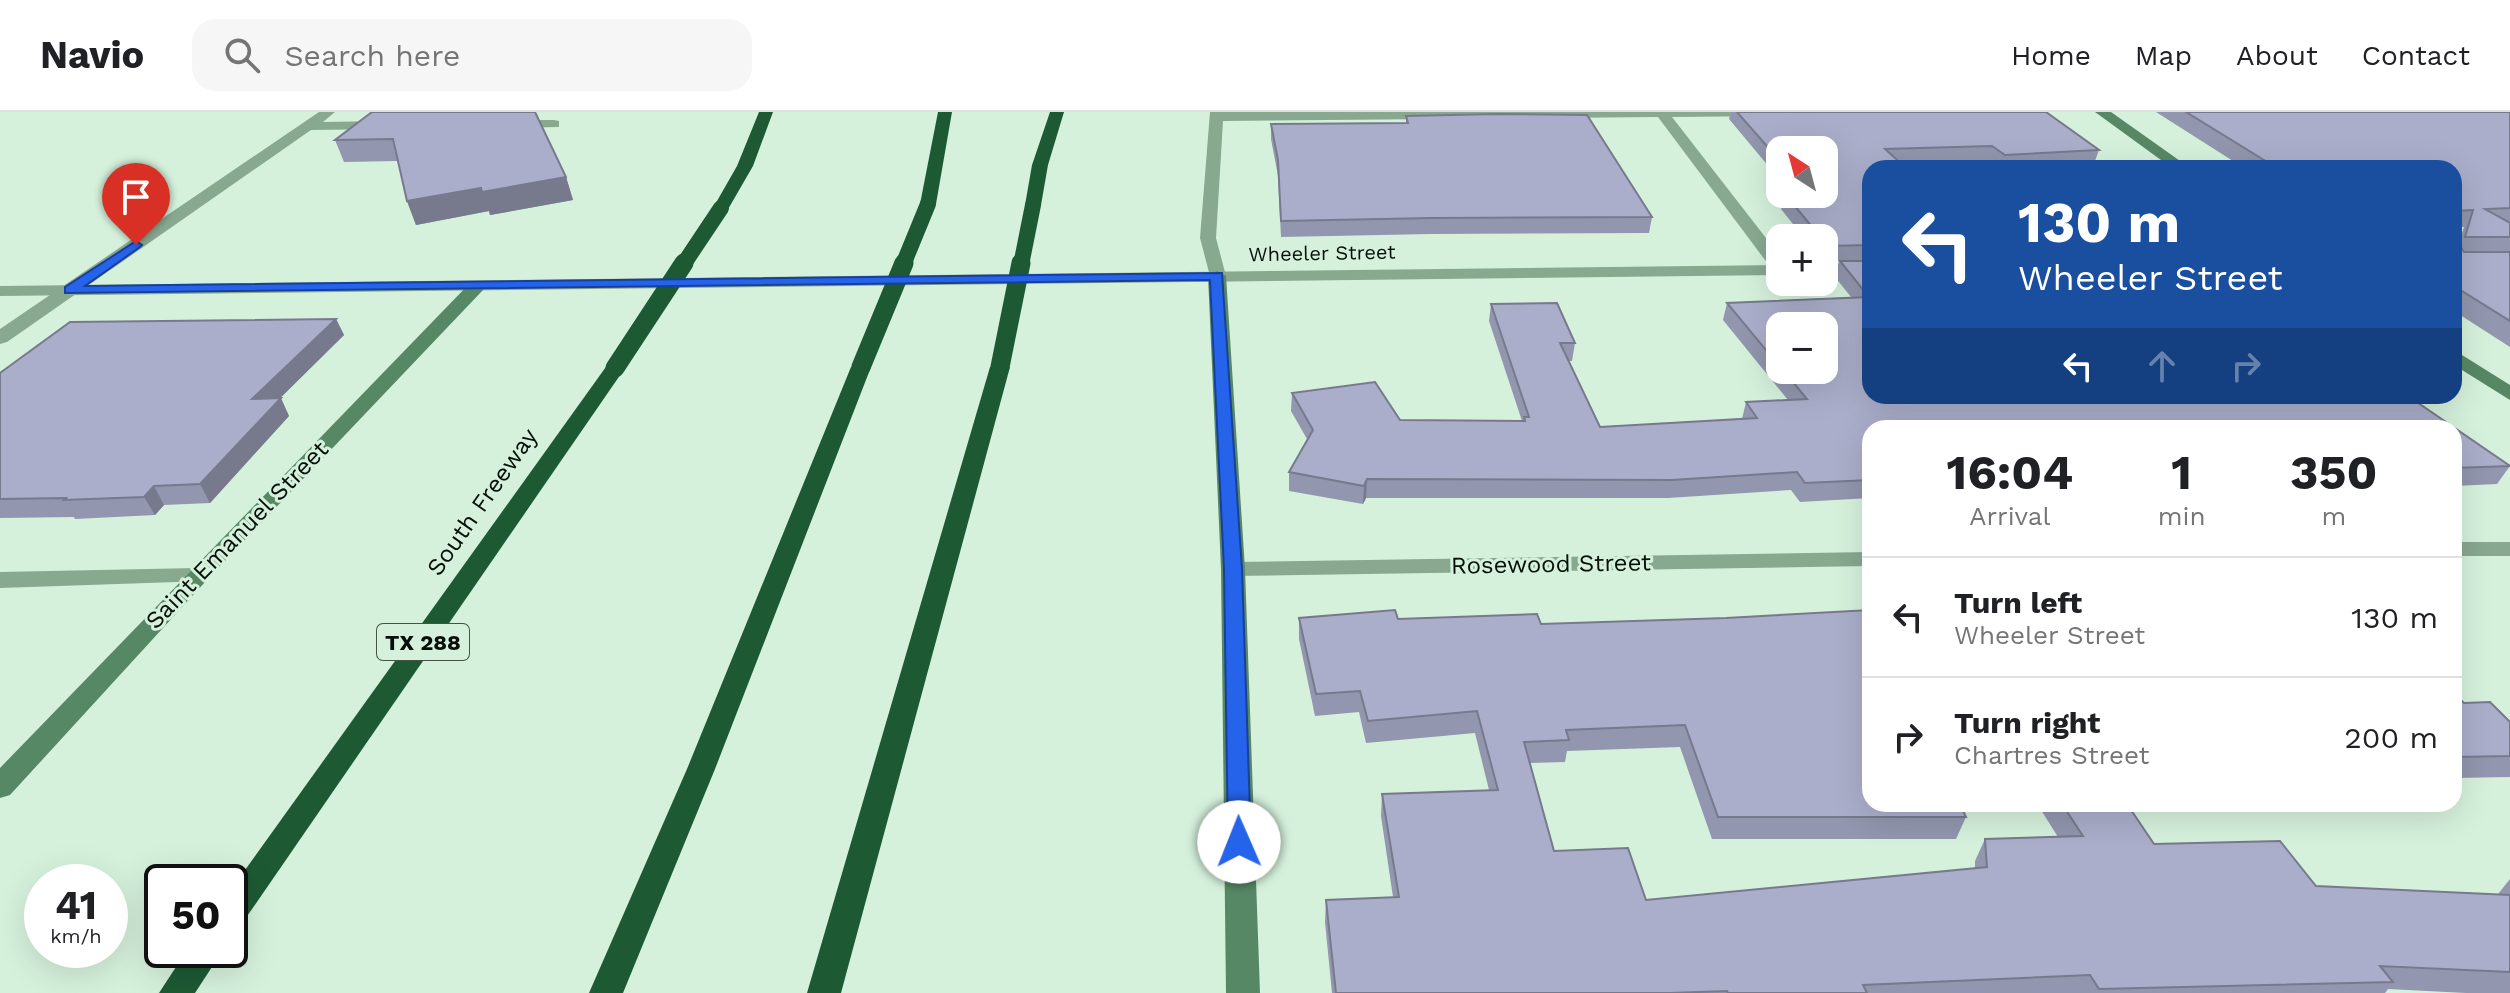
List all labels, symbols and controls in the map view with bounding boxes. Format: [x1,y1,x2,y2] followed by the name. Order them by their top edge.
[192,19,752,91] search box
[40,33,144,77] text: Navio
[220,33,264,77] icon: search
[284,38,460,73] text: Search here
[2011,39,2091,72] text: Home
[2135,39,2192,72] text: Map
[2236,39,2318,72] text: About
[2362,39,2470,72] text: Contact
[1766,136,1838,208] north arrow
[1766,136,1838,384] map controls
[102,163,170,245] pin
[114,175,158,219] icon: arrive
[2018,190,2180,256] text: 130 m
[1886,192,1990,296] icon: left
[1766,224,1838,296] button: +
[1248,240,1396,266] street label: Wheeler Street
[2018,257,2283,299] text: Wheeler Street
[1766,312,1838,384] button: −
[2056,344,2100,388] icon: left
[2140,344,2184,388] icon: ahead
[2224,344,2268,388] icon: right
[421,423,544,581] street label: South Freeway
[140,435,334,635] street label: Saint Emanuel Street
[1947,444,2073,501] text: 16:04
[2171,444,2192,501] text: 1
[2290,444,2377,501] text: 350
[1969,501,2050,531] text: Arrival
[2158,501,2206,531] text: min
[2321,501,2346,531] text: m
[1451,548,1651,580] street label: Rosewood Street
[1954,585,2082,620] text: Turn left
[1886,595,1930,639] icon: left
[2351,600,2438,635] text: 130 m
[1954,620,2145,650] text: Wheeler Street
[377,624,469,660] road number: TX 288
[1954,705,2100,740] text: Turn right
[1886,715,1930,759] icon: right
[2344,720,2438,755] text: 200 m
[1954,740,2149,770] text: Chartres Street
[1197,800,1281,884] position arrow
[144,864,248,968] speed limit sign: 50
[55,882,97,929] text: 41
[50,924,102,948] text: km/h

